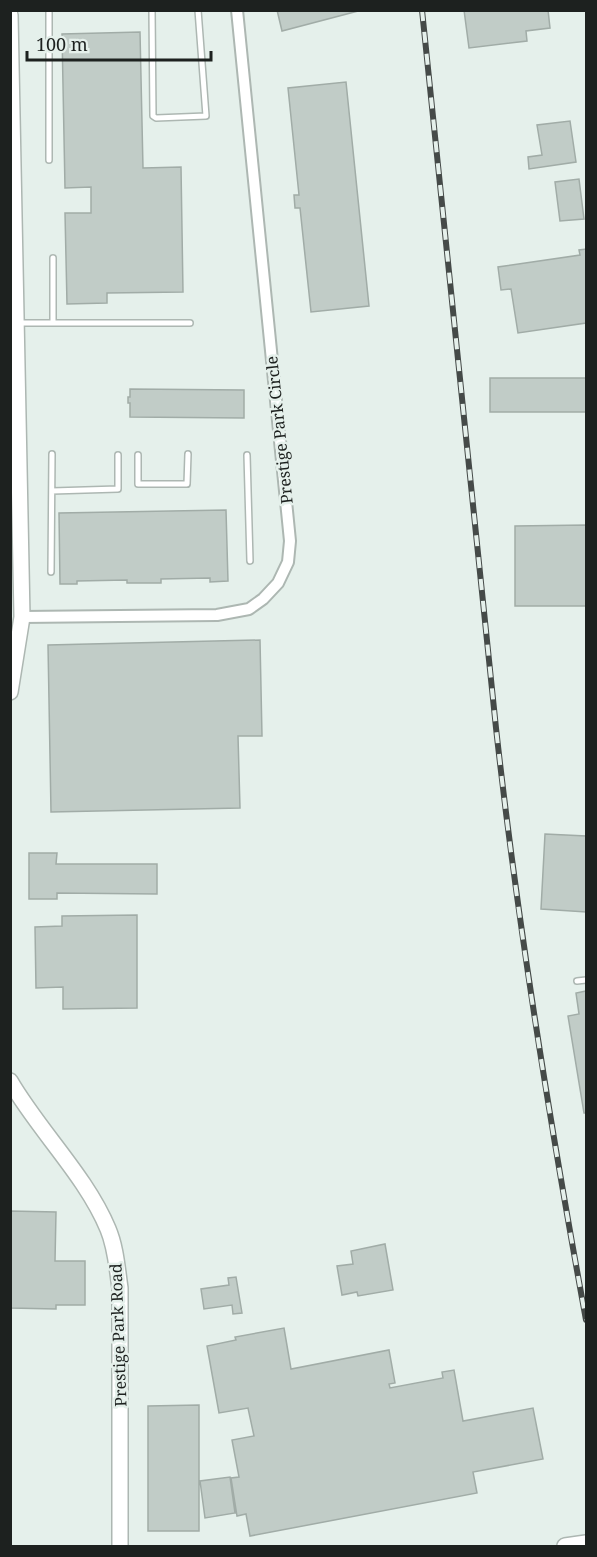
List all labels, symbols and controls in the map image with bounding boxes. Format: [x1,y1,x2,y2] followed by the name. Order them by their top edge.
[27,24,212,62] scale bar
[36,32,88,56] text: 100 m
[260,355,298,505] street label: Prestige Park Circle
[104,1263,131,1407] street label: Prestige Park Road

